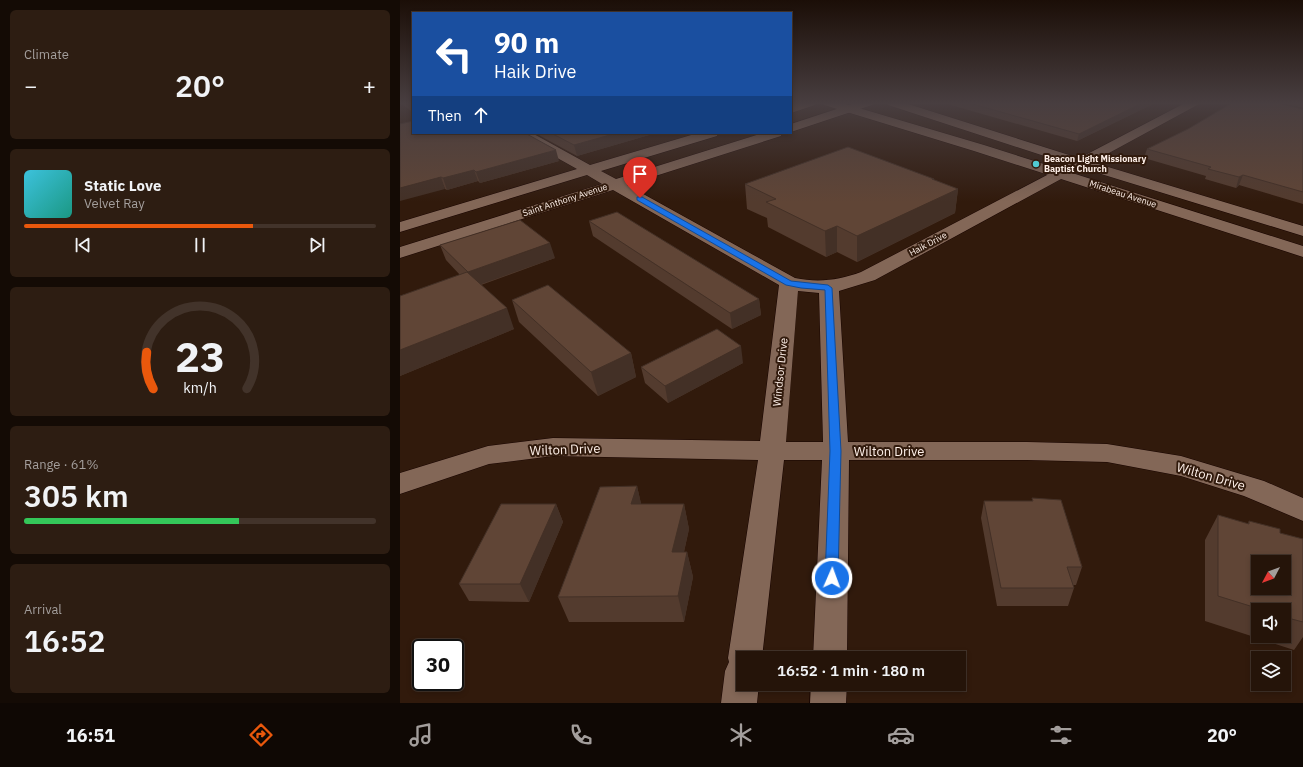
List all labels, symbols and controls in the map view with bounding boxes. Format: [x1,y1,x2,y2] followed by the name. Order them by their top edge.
[494,24,559,61] text: 90 m
[428,28,480,80] icon: left
[24,46,69,63] text: Climate
[494,60,576,83] text: Haik Drive
[175,66,225,105] text: 20°
[24,71,37,100] text: −
[363,71,376,100] text: +
[470,104,492,126] icon: ahead
[428,106,462,125] text: Then
[1044,153,1146,174] place label: Beacon Light Missionary Baptist Church
[623,157,657,198] pin
[1031,159,1041,169] marker: Beacon Light Missionary Baptist Church
[629,163,651,185] icon: arrive
[84,176,161,195] text: Static Love
[1088,177,1158,210] street label: Mirabeau Avenue
[521,181,609,218] street label: Saint Anthony Avenue
[84,195,145,212] text: Velvet Ray
[907,229,949,258] street label: Haik Drive
[72,234,94,256] icon: previous
[189,234,211,256] icon: pause
[306,234,328,256] icon: next
[175,329,225,383] text: 23
[769,337,791,407] street label: Windsor Drive
[183,378,217,397] text: km/h
[529,440,601,459] street label: Wilton Drive
[854,443,924,460] street label: Wilton Drive
[24,456,98,473] text: Range · 61%
[1175,459,1247,494] street label: Wilton Drive
[24,476,129,515] text: 305 km
[1251,555,1291,595] north arrow
[1251,555,1291,691] map controls
[811,557,853,599] position arrow
[24,601,62,618] text: Arrival
[1251,603,1291,643] button: sound
[24,621,106,660] text: 16:52
[412,639,464,691] speed limit sign: 30
[1251,651,1291,691] button: layers
[777,661,925,680] text: 16:52 · 1 min · 180 m
[247,721,275,749] icon: directions
[407,721,435,749] icon: music
[567,721,595,749] icon: phone
[727,721,755,749] icon: climate
[887,721,915,749] icon: car
[1047,721,1075,749] icon: filters
[66,724,115,747] text: 16:51
[1207,724,1237,747] text: 20°

